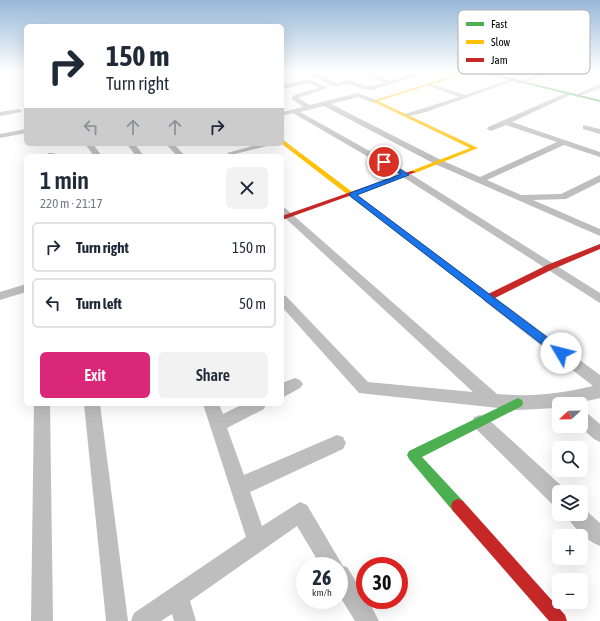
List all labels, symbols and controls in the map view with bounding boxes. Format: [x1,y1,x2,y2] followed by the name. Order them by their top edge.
[458,10,590,74] legend
[491,18,507,30] text: Fast
[491,36,510,48] text: Slow
[40,40,92,92] icon: right
[106,40,169,72] text: 150 m
[491,54,508,66] text: Jam
[106,73,169,94] text: Turn right
[80,116,102,138] icon: left
[122,116,144,138] icon: ahead
[164,116,186,138] icon: ahead
[206,116,228,138] icon: right
[367,145,401,179] pin
[373,151,395,173] icon: arrive
[40,167,89,194] text: 1 min
[226,167,268,209] button: close
[40,196,103,211] text: 220 m · 21:17
[42,236,64,258] icon: right
[76,239,129,256] text: Turn right
[232,239,266,256] text: 150 m
[42,292,64,314] icon: left
[76,295,122,312] text: Turn left
[239,295,266,312] text: 50 m
[540,332,582,374] position arrow
[40,352,150,398] button: Exit
[158,352,268,398] button: Share
[552,397,588,433] north arrow
[552,397,588,609] map controls
[552,441,588,477] button: search
[552,485,588,521] button: layers
[552,529,588,565] button: +
[356,557,408,609] speed limit sign: 30
[313,566,331,589] text: 26
[552,573,588,609] button: −
[312,587,332,598] text: km/h

